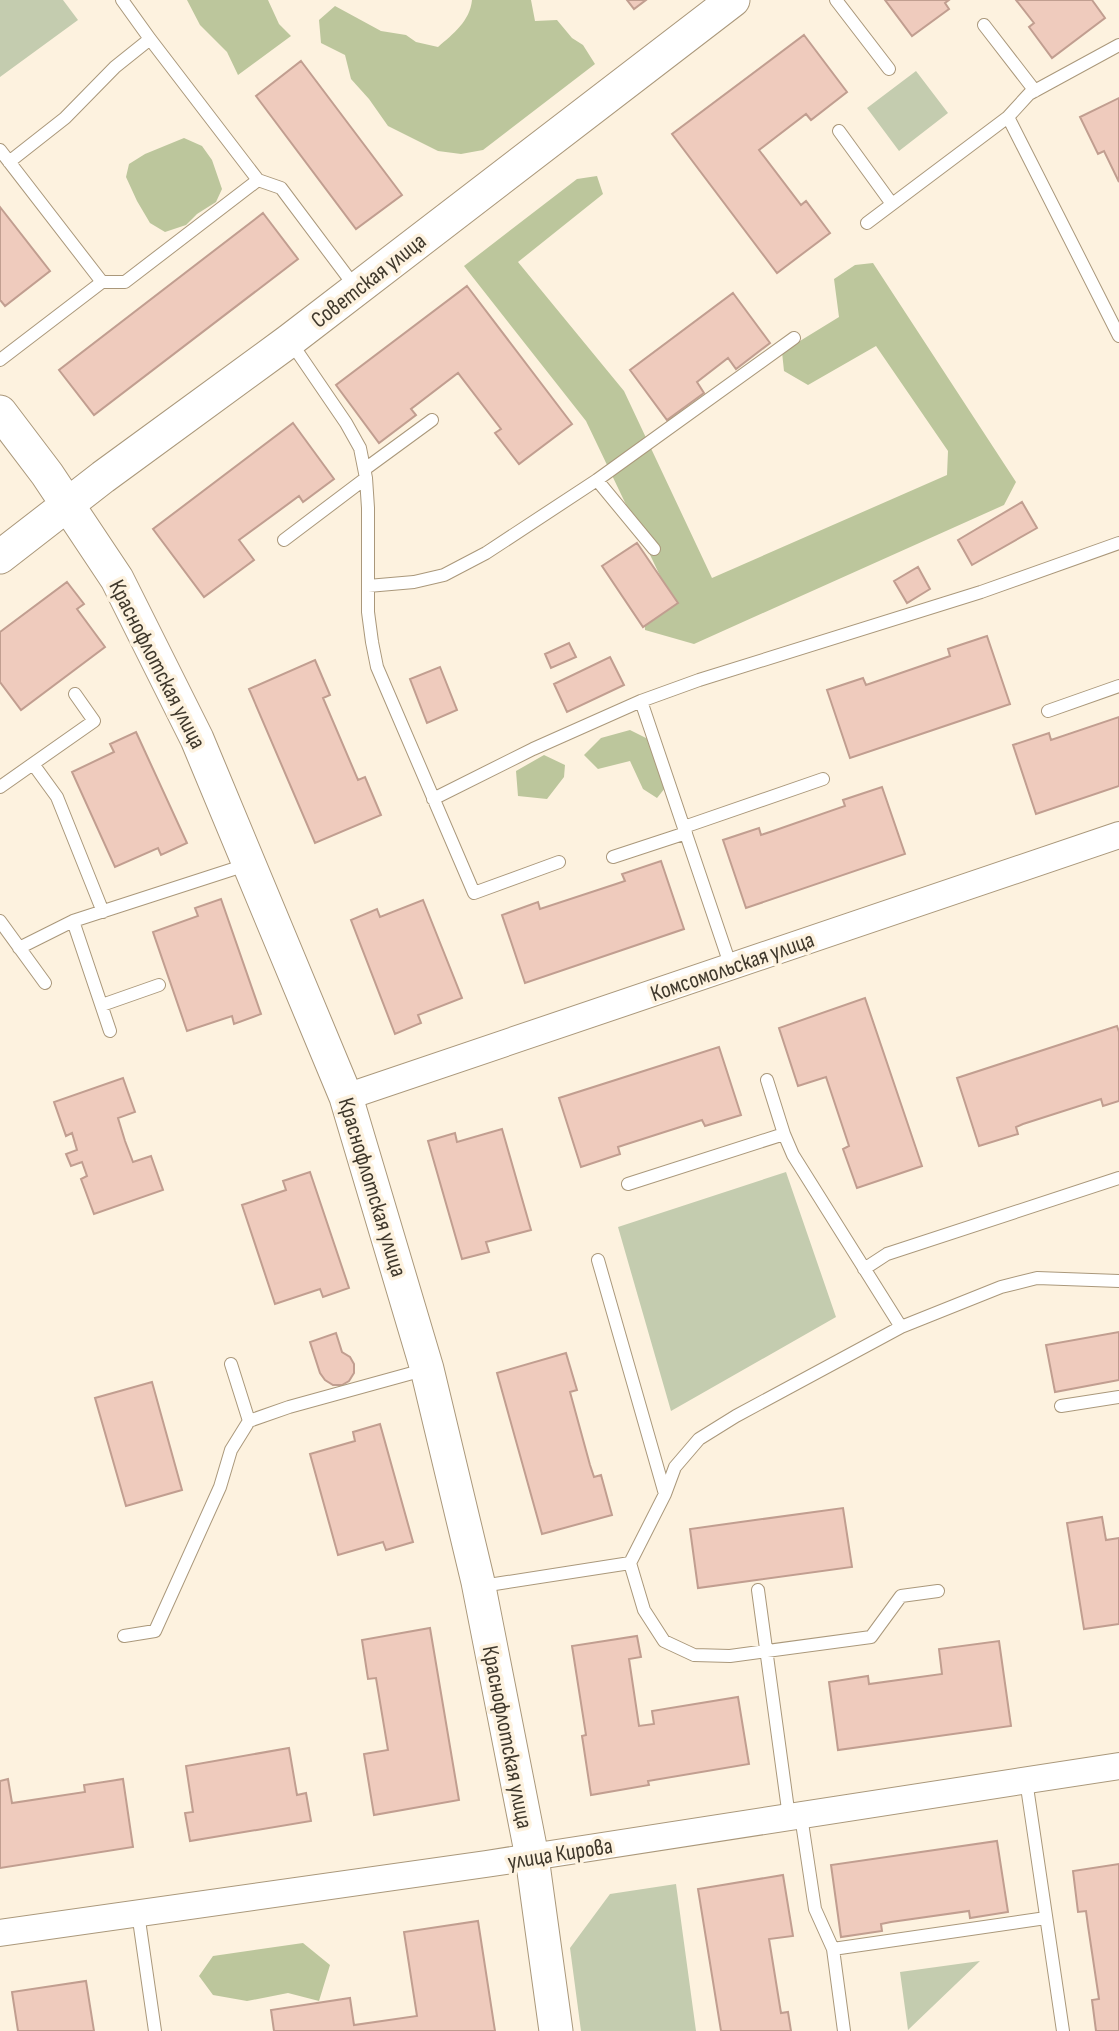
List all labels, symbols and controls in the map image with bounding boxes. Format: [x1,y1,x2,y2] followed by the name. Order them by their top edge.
[306,227,432,334] street label: Советская улица
[102,575,212,754] street label: Краснофлотская улица
[647,926,818,1008] street label: Комсомольская улица
[331,1094,413,1280] street label: Краснофлотская улица
[476,1643,538,1831] street label: Краснофлотская улица
[506,1832,615,1876] street label: улица Кирова

